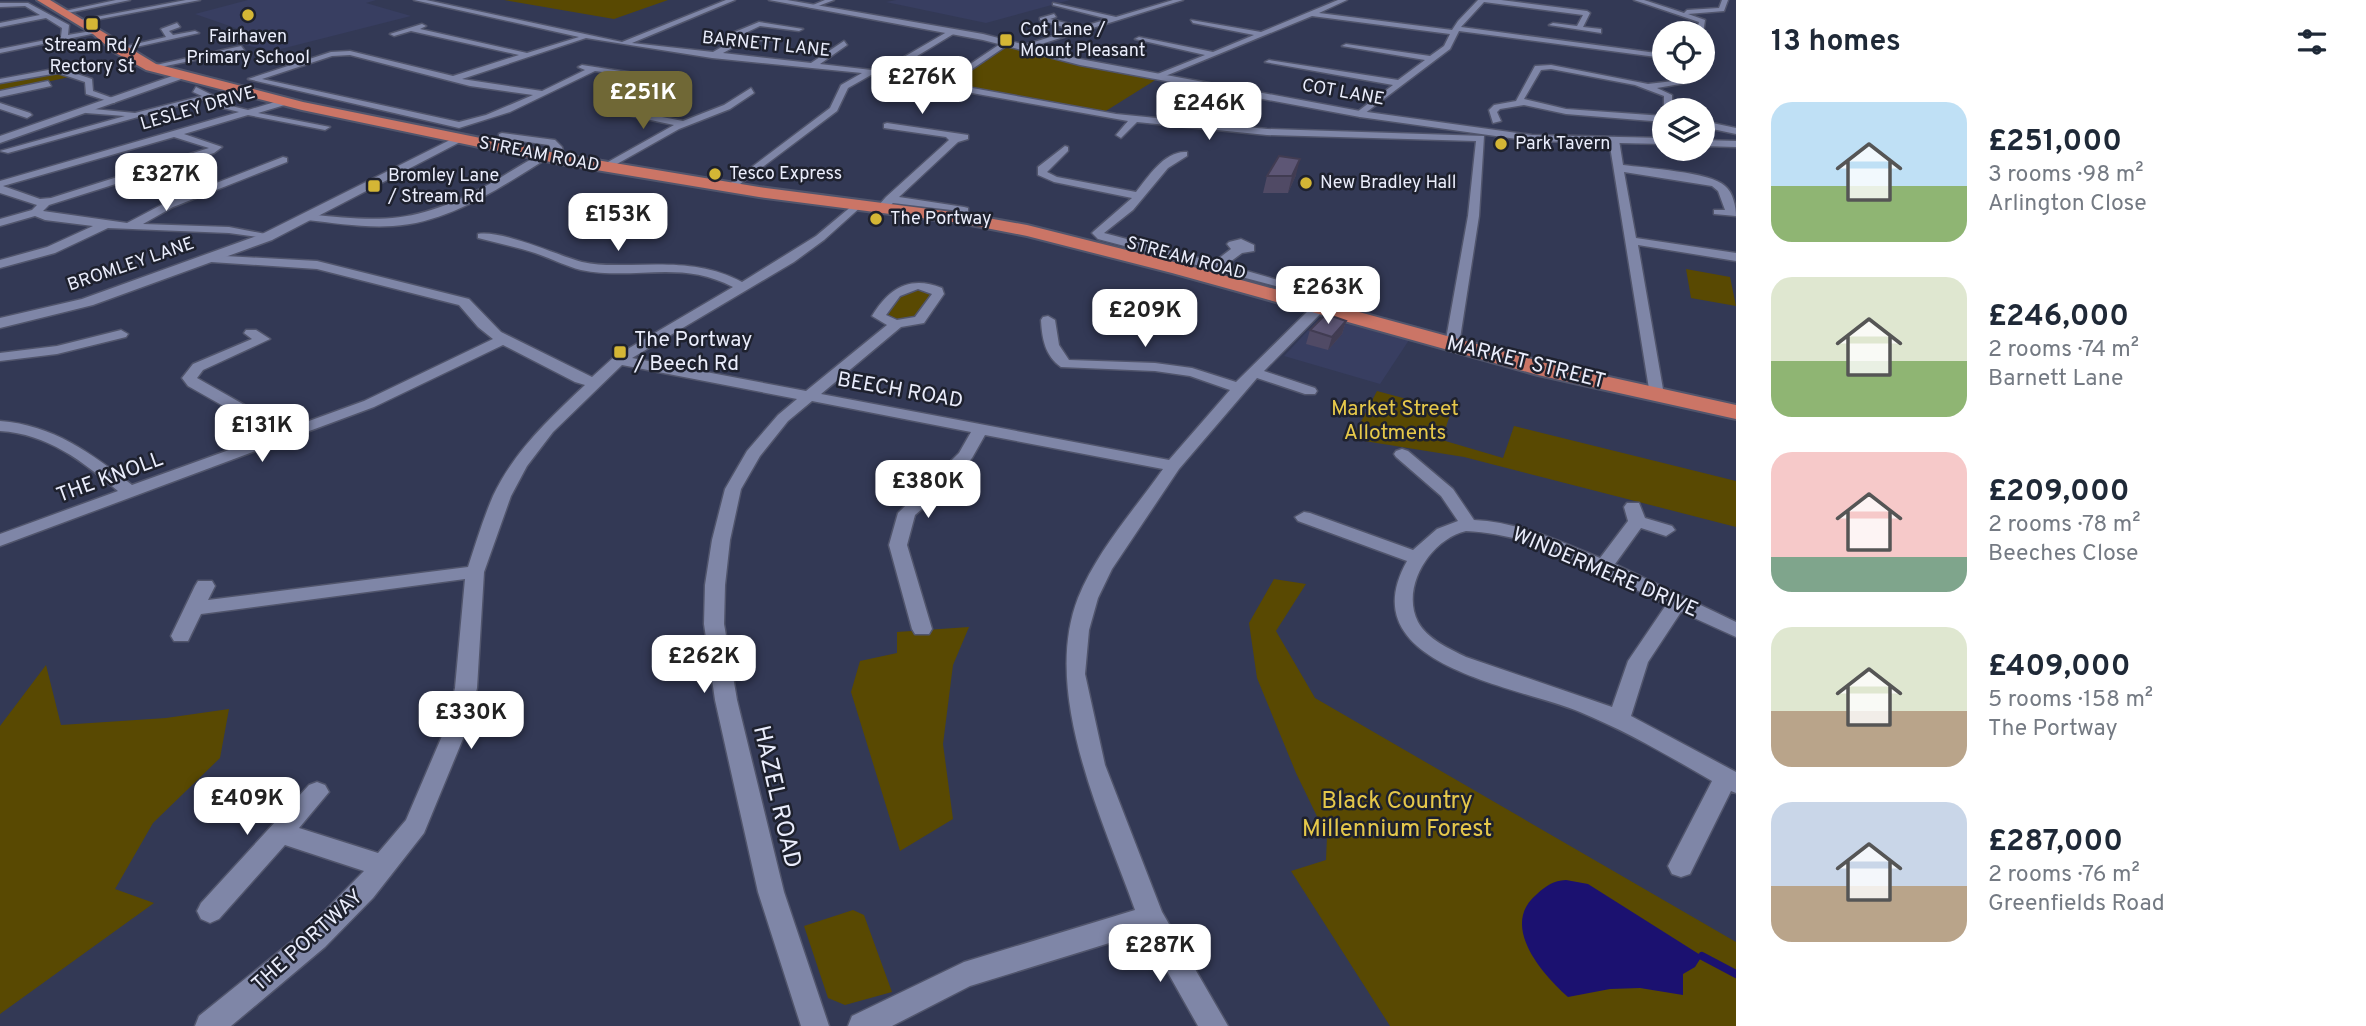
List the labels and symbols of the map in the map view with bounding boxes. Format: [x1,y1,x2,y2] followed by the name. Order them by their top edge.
[240,7,256,23] marker: Fairhaven Primary School
[84,16,100,32] marker: Stream Rd / Rectory St
[1020,19,1145,63] place label: Cot Lane / Mount Pleasant
[186,26,310,70] place label: Fairhaven Primary School
[701,27,831,63] street label: BARNETT LANE
[998,32,1014,48] marker: Cot Lane / Mount Pleasant
[44,35,141,79] place label: Stream Rd / Rectory St
[873,57,971,116] pin: £276K
[594,72,692,131] pin: £251K
[1300,74,1386,112] street label: COT LANE
[138,82,258,136] street label: LESLEY DRIVE
[1160,82,1258,142] pin: £246K
[477,132,601,178] street label: STREAM ROAD
[1515,133,1610,156] place label: Park Tavern
[1493,136,1509,152] marker: Park Tavern
[117,154,215,213] pin: £327K
[729,163,842,186] place label: Tesco Express
[387,165,499,209] place label: Bromley Lane / Stream Rd
[707,166,723,182] marker: Tesco Express
[1320,172,1456,195] place label: New Bradley Hall
[1298,175,1314,191] marker: New Bradley Hall
[366,178,382,194] marker: Bromley Lane / Stream Rd
[569,194,667,253] pin: £153K
[890,208,992,231] place label: The Portway
[868,211,884,227] marker: The Portway
[1124,232,1248,286] street label: STREAM ROAD
[65,233,197,297] street label: BROMLEY LANE
[1279,266,1377,326] pin: £263K
[1096,290,1194,349] pin: £209K
[633,327,752,378] place label: The Portway / Beech Rd
[1444,330,1608,396] street label: MARKET STREET
[612,344,628,360] marker: The Portway / Beech Rd
[835,367,965,415] street label: BEECH ROAD
[1331,396,1459,447] park label: Market Street Allotments
[213,405,311,464] pin: £131K
[53,446,167,510] street label: THE KNOLL
[879,461,977,520] pin: £380K
[1508,522,1702,624] street label: WINDERMERE DRIVE
[655,636,753,695] pin: £262K
[422,692,520,751] pin: £330K
[745,723,807,871] street label: HAZEL ROAD
[198,778,296,837] pin: £409K
[1302,787,1492,845] park label: Black Country Millennium Forest
[247,884,369,998] street label: THE PORTWAY
[1111,925,1209,984] pin: £287K

